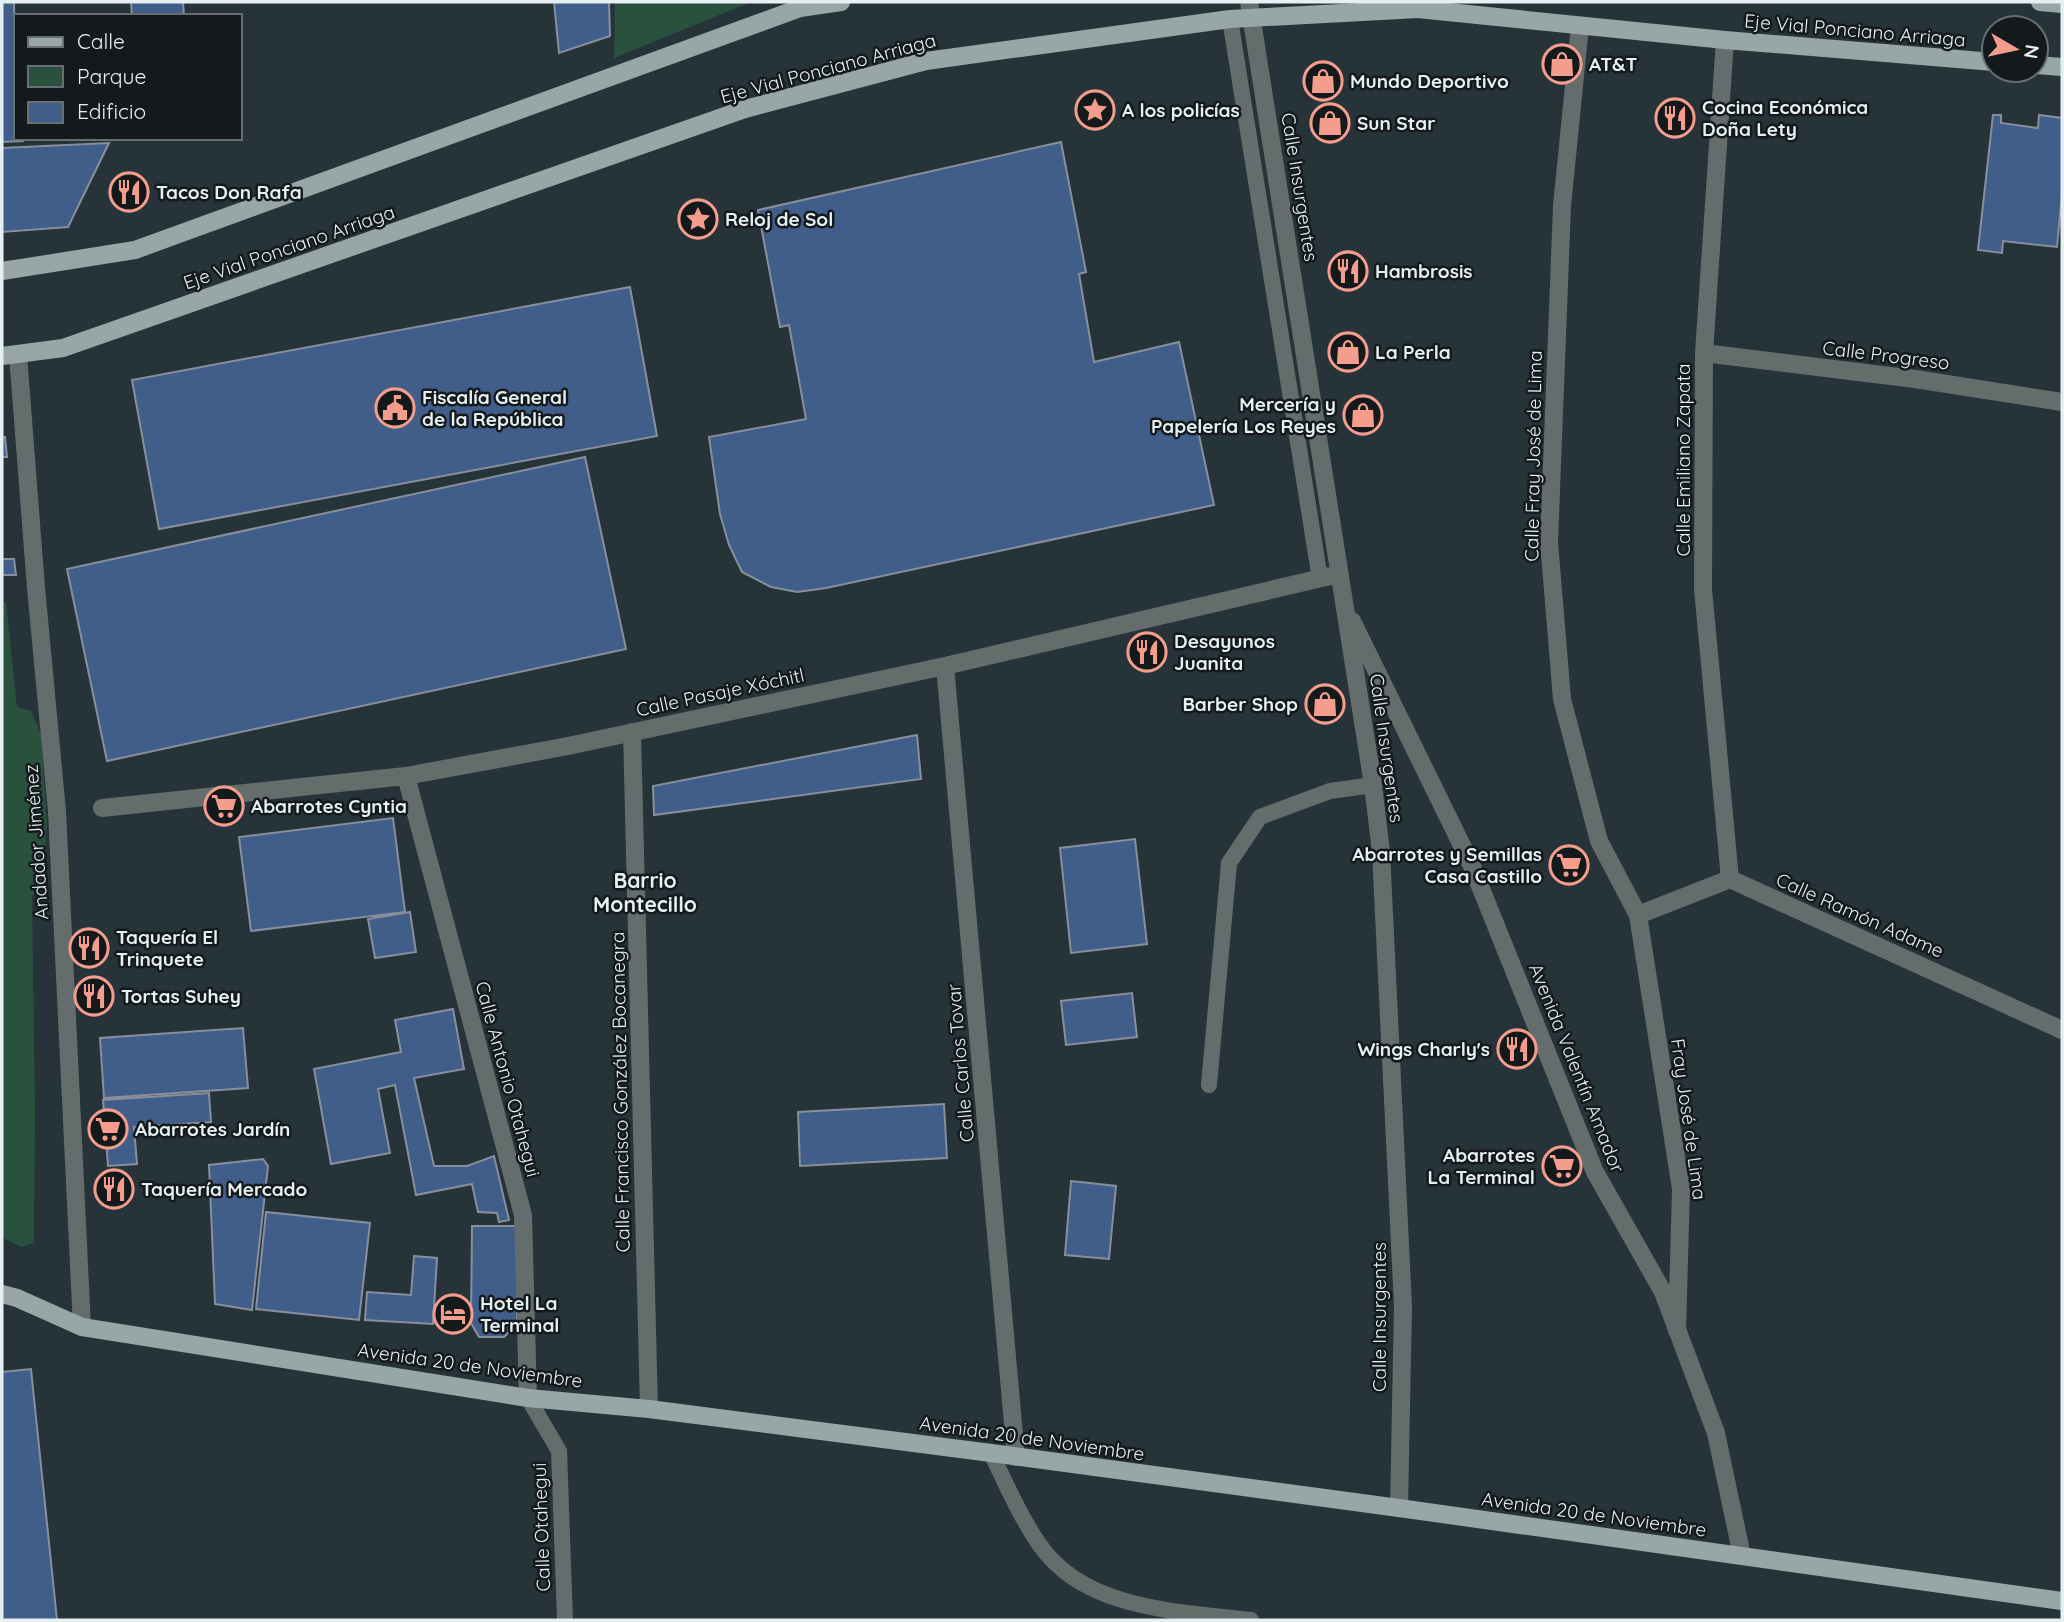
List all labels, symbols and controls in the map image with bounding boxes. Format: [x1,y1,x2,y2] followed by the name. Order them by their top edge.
[1743,8,1967,52] street label: Eje Vial Ponciano Arriaga
[14,14,242,140] legend
[1980,14,2050,84] north arrow
[77,28,125,54] text: Calle
[718,28,938,108] street label: Eje Vial Ponciano Arriaga
[1541,43,1583,85] shop icon: AT&T
[2019,43,2045,60] text: N
[1589,52,1638,76] place label: AT&T
[1302,60,1344,102] shop icon: Mundo Deportivo
[77,63,146,89] text: Parque
[1350,69,1509,93] place label: Mundo Deportivo
[1074,89,1116,131] place icon: A los policías
[1702,95,1868,141] place label: Cocina Económica Doña Lety
[1654,97,1696,139] restaurant icon: Cocina Económica Doña Lety
[77,98,146,124] text: Edificio
[1122,98,1240,122] place label: A los policías
[1309,102,1351,144] shop icon: Sun Star
[1276,111,1324,263] street label: Calle Insurgentes
[1357,111,1435,135] place label: Sun Star
[108,171,150,213] restaurant icon: Tacos Don Rafa
[156,180,302,204] place label: Tacos Don Rafa
[677,198,719,240] place icon: Reloj de Sol
[180,200,398,294] street label: Eje Vial Ponciano Arriaga
[725,207,833,231] place label: Reloj de Sol
[1327,250,1369,292] restaurant icon: Hambrosis
[1375,259,1473,283] place label: Hambrosis
[1327,331,1369,373] shop icon: La Perla
[1821,335,1951,375] street label: Calle Progreso
[1375,340,1451,364] place label: La Perla
[1519,350,1547,562] street label: Calle Fray José de Lima
[1671,364,1695,556] street label: Calle Emiliano Zapata
[422,385,567,431] place label: Fiscalía General de la República
[374,387,416,429] public building icon: Fiscalía General de la República
[1151,392,1336,438] place label: Mercería y Papelería Los Reyes
[1342,394,1384,436] shop icon: Mercería y Papelería Los Reyes
[1174,629,1275,675] place label: Desayunos Juanita
[1126,631,1168,673] restaurant icon: Desayunos Juanita
[634,662,806,722] street label: Calle Pasaje Xóchitl
[1365,672,1409,824] street label: Calle Insurgentes
[1304,683,1346,725] shop icon: Barber Shop
[1182,692,1298,716] place label: Barber Shop
[19,764,53,920] street label: Andador Jiménez
[203,785,245,827] supermarket icon: Abarrotes Cyntia
[251,794,407,818] place label: Abarrotes Cyntia
[1352,842,1542,888] place label: Abarrotes y Semillas Casa Castillo
[1548,844,1590,886] supermarket icon: Abarrotes y Semillas Casa Castillo
[593,867,697,917] district label: Barrio Montecillo
[1772,867,1948,963] street label: Calle Ramón Adame
[116,925,218,971] place label: Taquería El Trinquete
[68,927,110,969] restaurant icon: Taquería El Trinquete
[605,931,635,1253] street label: Calle Francisco González Bocanegra
[1524,960,1630,1177] street label: Avenida Valentín Amador
[73,975,115,1017] restaurant icon: Tortas Suhey
[470,978,546,1180] street label: Calle Antonio Otahegui
[941,982,979,1143] street label: Calle Carlos Tovar
[121,984,241,1008] place label: Tortas Suhey
[1496,1028,1538,1070] restaurant icon: Wings Charly's
[1357,1037,1490,1061] place label: Wings Charly's
[1666,1037,1712,1201] street label: Fray José de Lima
[87,1108,129,1150] supermarket icon: Abarrotes Jardín
[135,1117,290,1141] place label: Abarrotes Jardín
[1428,1143,1535,1189] place label: Abarrotes La Terminal
[1541,1145,1583,1187] supermarket icon: Abarrotes La Terminal
[93,1168,135,1210] restaurant icon: Taquería Mercado
[141,1177,308,1201] place label: Taquería Mercado
[1367,1242,1391,1392] street label: Calle Insurgentes
[480,1291,559,1337] place label: Hotel La Terminal
[432,1293,474,1335] hotel icon: Hotel La Terminal
[356,1337,584,1393] street label: Avenida 20 de Noviembre
[918,1410,1146,1466] street label: Avenida 20 de Noviembre
[527,1462,555,1592] street label: Calle Otahegui
[1480,1486,1708,1542] street label: Avenida 20 de Noviembre

